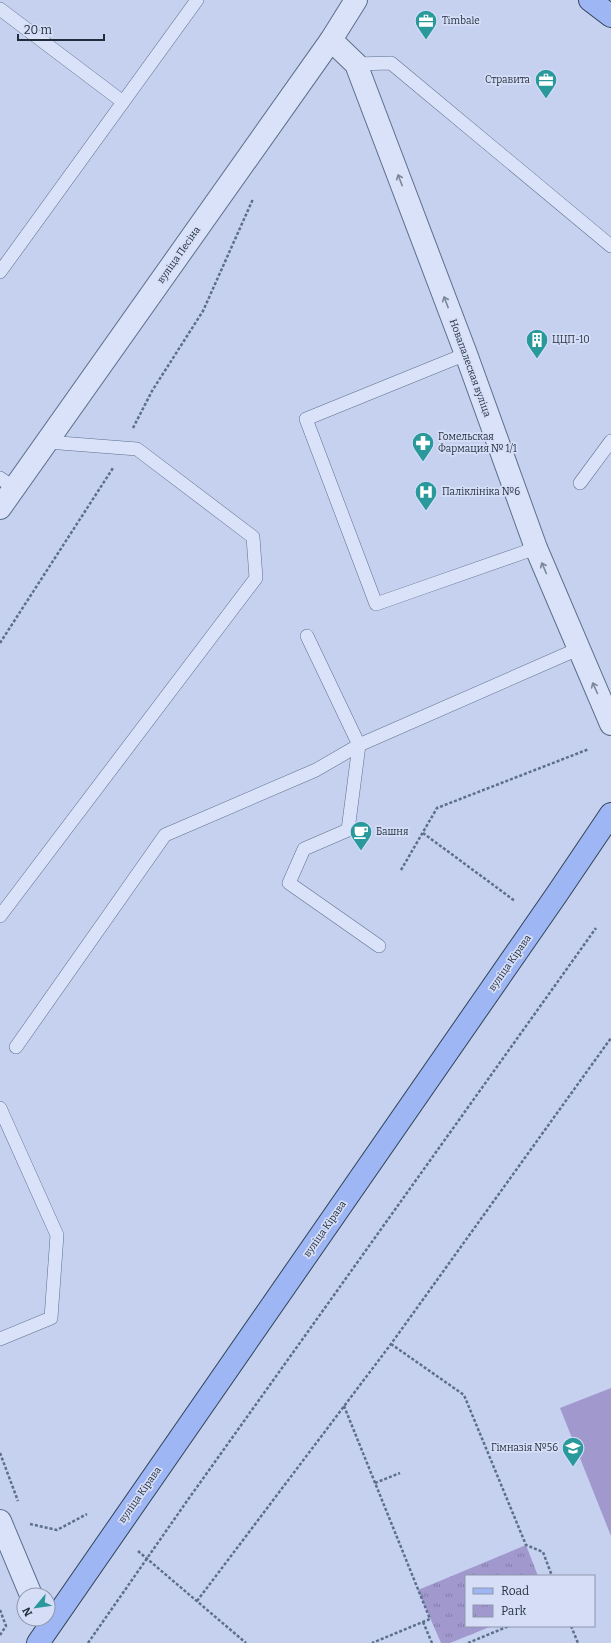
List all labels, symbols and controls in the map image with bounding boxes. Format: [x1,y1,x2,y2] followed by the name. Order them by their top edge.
[413,8,439,41] office icon: Timbale
[442,15,480,27] place label: Timbale
[18,16,104,42] scale bar
[24,23,53,37] text: 20 m
[533,67,559,100] office icon: Стравита
[485,74,531,86] place label: Стравита
[395,175,403,187] one-way arrow
[155,224,203,286] street label: вуліца Песіна
[441,296,449,308] one-way arrow
[447,317,493,419] street label: Новапалеская вуліца
[524,327,550,360] building icon: ЦЦП-10
[552,334,590,346] place label: ЦЦП-10
[410,430,436,463] pharmacy icon: Гомельская Фармация № 1/1
[438,431,517,455] place label: Гомельская Фармация № 1/1
[413,479,439,512] hospital icon: Паліклініка №6
[442,486,520,498] place label: Паліклініка №6
[540,563,548,575] one-way arrow
[591,682,598,694] one-way arrow
[348,819,374,852] cafe icon: Башня
[376,826,409,838] place label: Башня
[486,932,534,993] street label: вуліца Кірава
[301,1198,349,1259] street label: вуліца Кірава
[560,1435,586,1468] school or university icon: Гімназія №56
[491,1442,558,1454] place label: Гімназія №56
[116,1464,164,1525] street label: вуліца Кірава
[465,1575,595,1627] legend
[501,1584,529,1598] text: Road
[16,1587,56,1627] north arrow
[20,1604,35,1618] text: N
[501,1604,527,1618] text: Park

